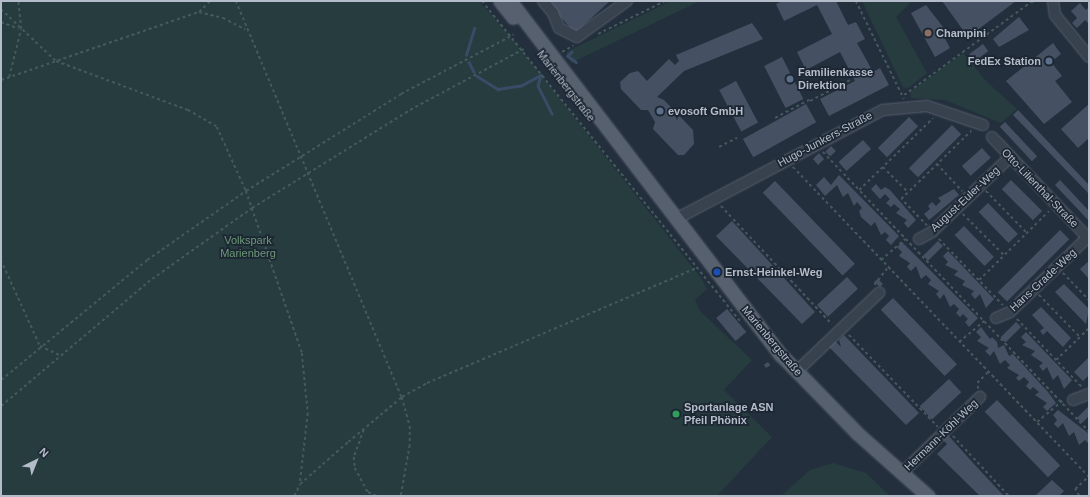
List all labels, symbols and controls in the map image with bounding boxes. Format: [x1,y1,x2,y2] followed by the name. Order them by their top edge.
[936,26,986,40] place label: Champini
[923,28,933,38] marker: Champini
[534,48,598,124] street label: Marienbergstraße
[968,54,1041,68] place label: FedEx Station
[1044,56,1054,66] marker: FedEx Station
[798,66,873,92] place label: Familienkasse Direktion
[785,74,795,84] marker: Familienkasse Direktion
[668,104,743,118] place label: evosoft GmbH
[655,106,665,116] marker: evosoft GmbH
[775,108,875,170] street label: Hugo-Junkers-Straße
[999,146,1081,230] street label: Otto-Lilienthal-Straße
[928,164,1002,234] street label: August-Euler-Weg
[220,234,276,260] park label: Volkspark Marienberg
[1007,246,1079,314] street label: Hans-Grade-Weg
[725,265,823,279] place label: Ernst-Heinkel-Weg
[712,267,722,277] marker: Ernst-Heinkel-Weg
[739,304,805,378] street label: Marienbergstraße
[902,397,980,473] street label: Hermann-Köhl-Weg
[684,401,774,427] place label: Sportanlage ASN Pfeil Phönix
[671,409,681,419] marker: Sportanlage ASN Pfeil Phönix
[16,441,56,481] north arrow
[37,445,51,459] text: N

